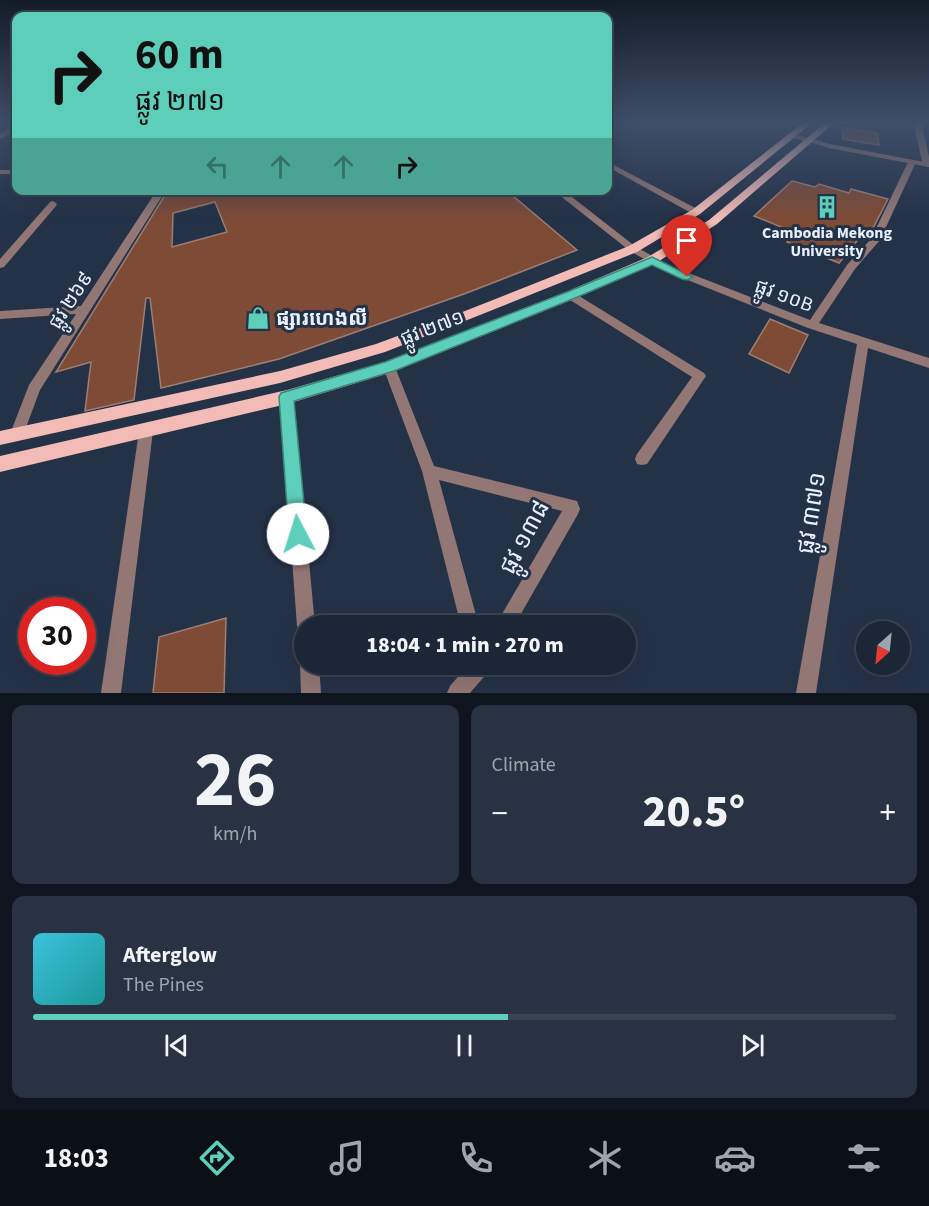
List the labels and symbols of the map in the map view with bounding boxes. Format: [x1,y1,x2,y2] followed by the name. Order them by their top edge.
[814,194,840,220] building icon: Cambodia Mekong University
[661,215,712,277] pin
[762,222,892,262] place label: Cambodia Mekong University
[42,266,103,337] street label: ផ្លូវ ២៦៩
[749,272,817,323] street label: ផ្លូវ ១០B
[396,303,470,357] street label: ផ្លូវ ២៧១
[245,305,271,331] shop icon: ផ្សារហេងលី
[276,305,368,333] place label: ផ្សារហេងលី
[788,470,839,557] street label: ផ្លូវ ៣៧១
[490,494,562,582] street label: ផ្លូវ ១៣៨
[266,502,330,566] position arrow
[18,597,96,675] speed limit sign: 30
[856,621,910,675] north arrow

